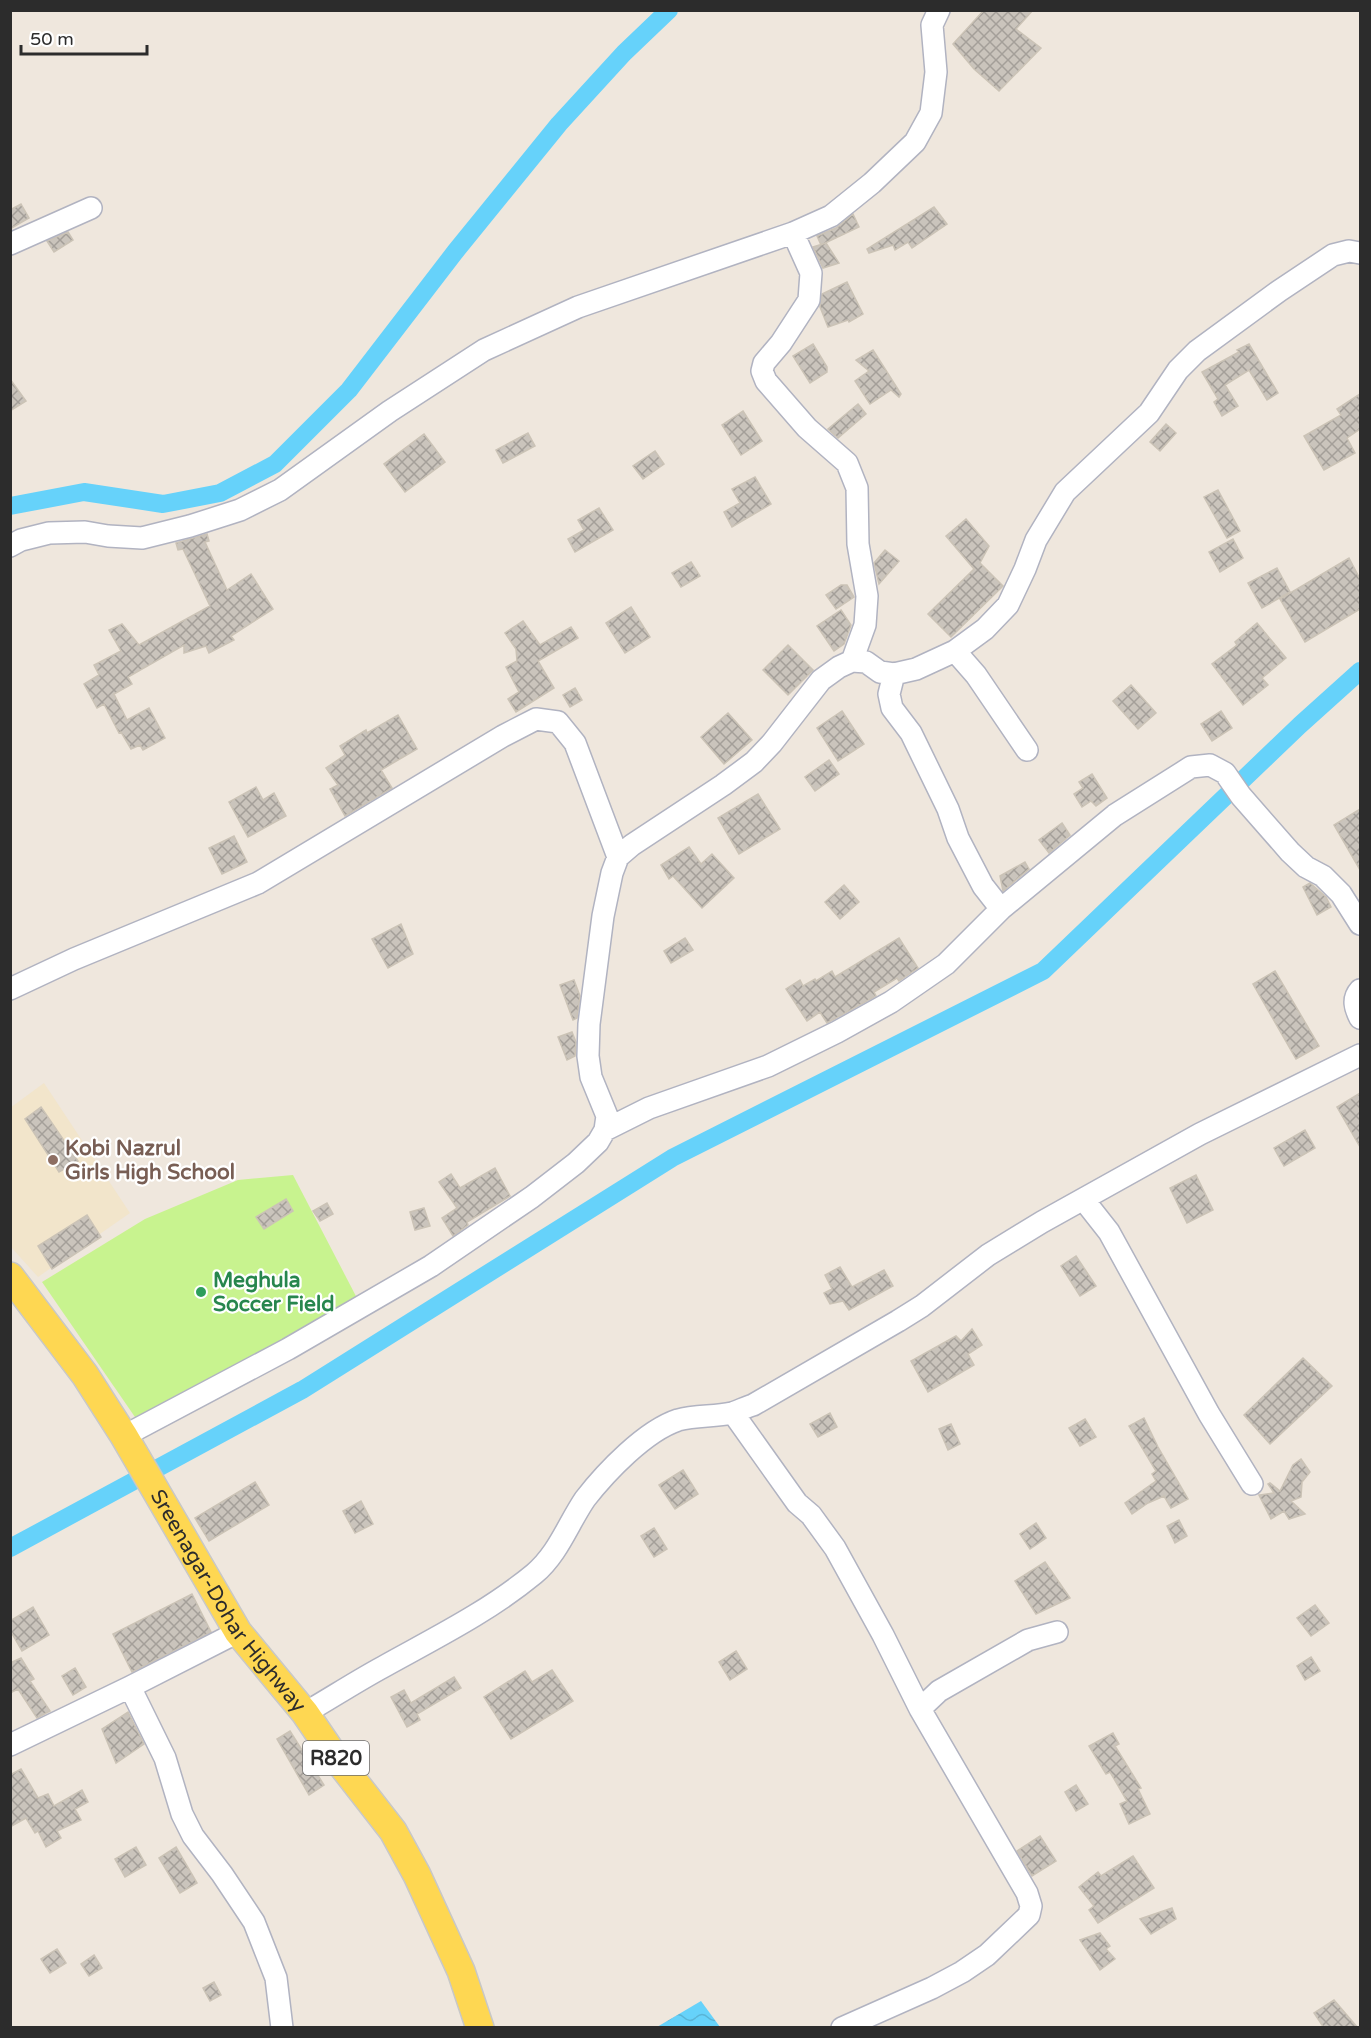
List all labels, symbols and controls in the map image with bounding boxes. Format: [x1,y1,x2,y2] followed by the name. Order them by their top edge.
[21,18,147,56] scale bar
[30,28,74,50] text: 50 m
[65,1136,235,1185] place label: Kobi Nazrul Girls High School
[46,1153,60,1167] marker: Kobi Nazrul Girls High School
[213,1268,334,1317] place label: Meghula Soccer Field
[194,1285,208,1299] marker: Meghula Soccer Field
[145,1485,311,1717] street label: Sreenagar-Dohar Highway
[303,1741,369,1775] road number: R820

